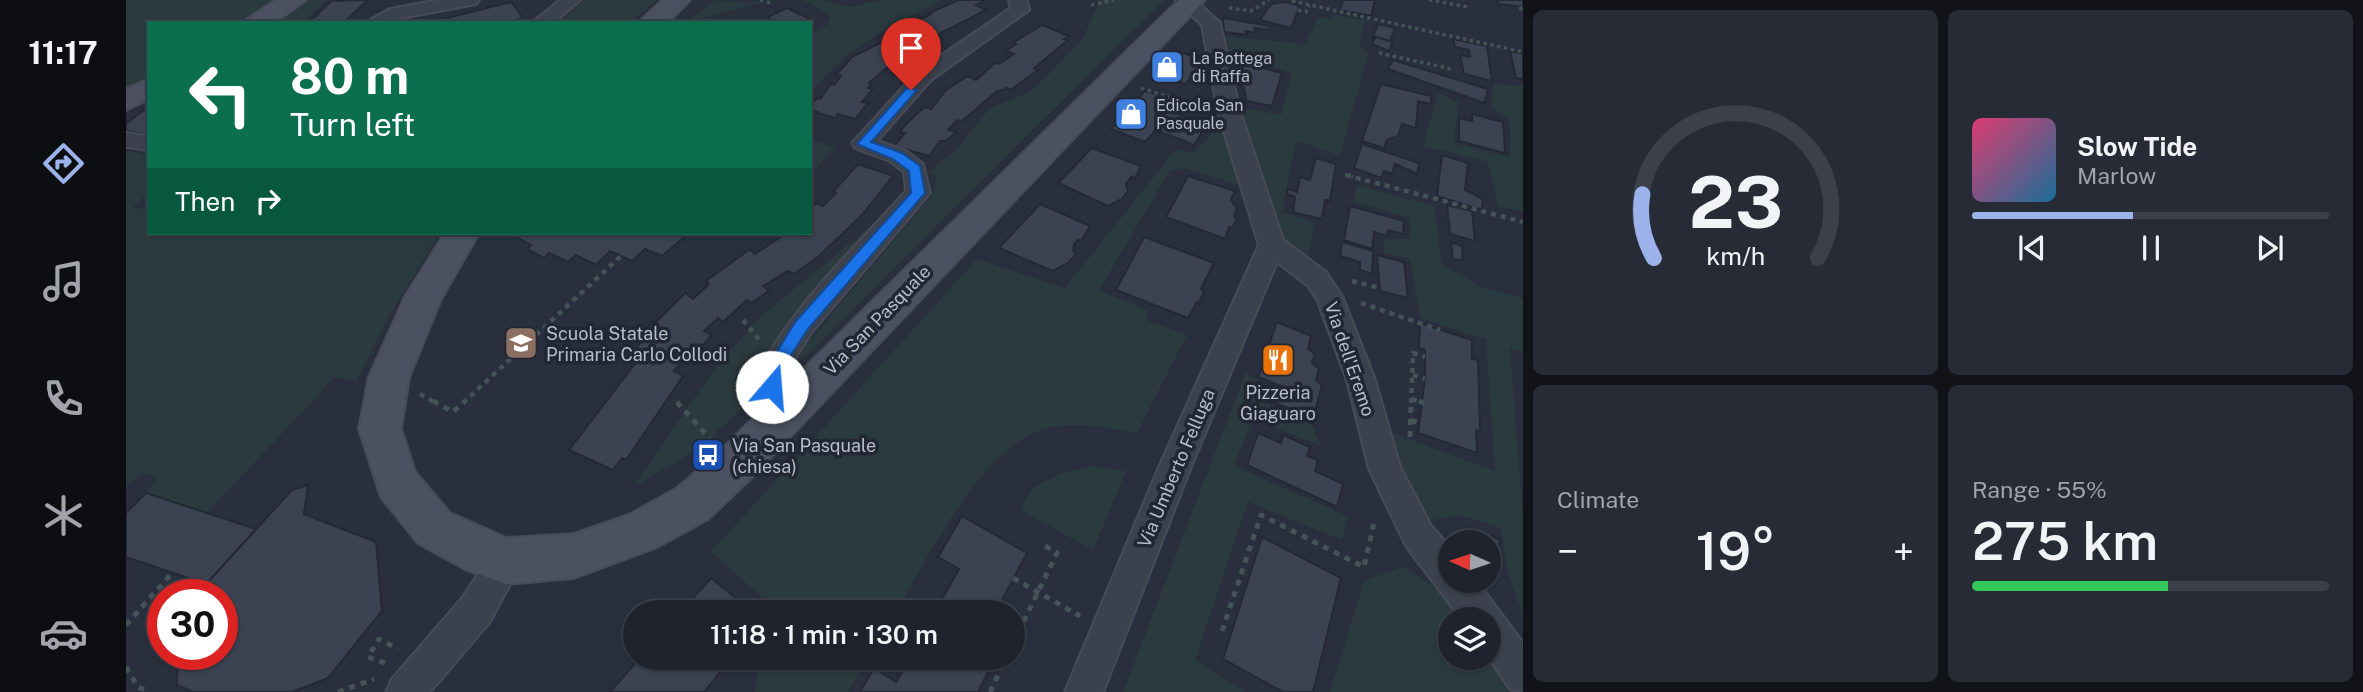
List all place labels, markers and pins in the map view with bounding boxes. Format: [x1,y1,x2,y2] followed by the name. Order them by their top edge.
[881,18,941,90] pin
[1148,48,1186,86] shop icon: La Bottega di Raffa
[1192,49,1272,86] place label: La Bottega di Raffa
[1112,95,1150,133] shop icon: Edicola San Pasquale
[1156,96,1243,133] place label: Edicola San Pasquale
[546,323,727,365] place label: Scuola Statale Primaria Carlo Collodi
[502,324,540,362] school or university icon: Scuola Statale Primaria Carlo Collodi
[1259,341,1297,379] restaurant icon: Pizzeria Giaguaro
[1240,382,1316,424] place label: Pizzeria Giaguaro
[732,435,876,477] place label: Via San Pasquale (chiesa)
[689,436,727,474] bus stop icon: Via San Pasquale (chiesa)

